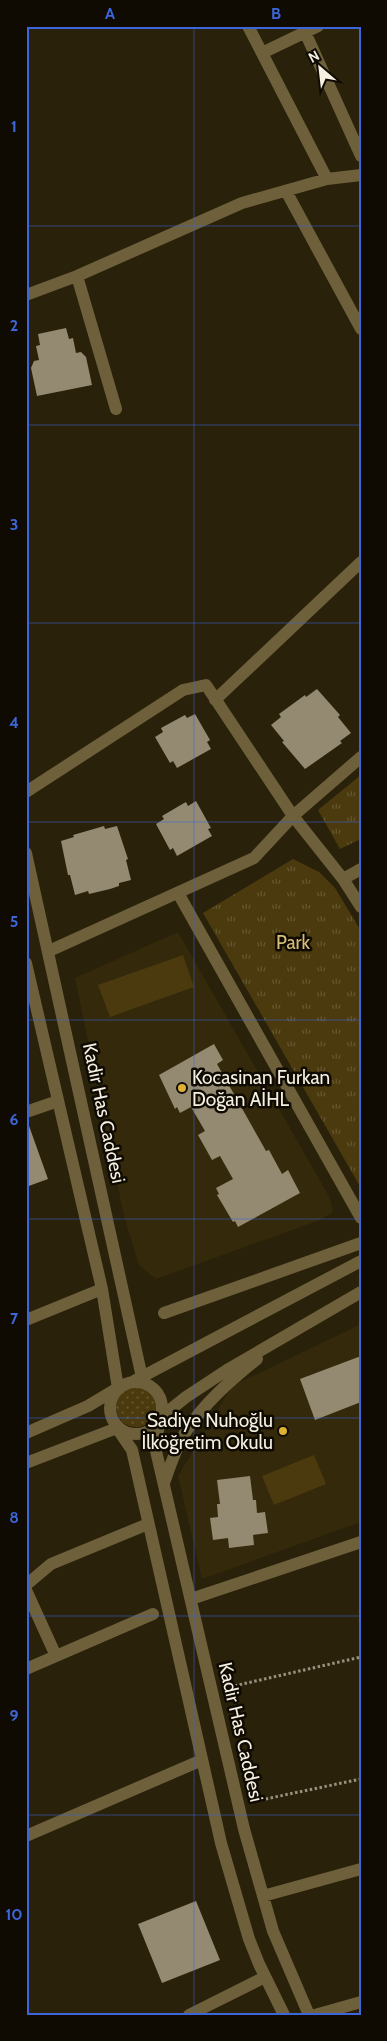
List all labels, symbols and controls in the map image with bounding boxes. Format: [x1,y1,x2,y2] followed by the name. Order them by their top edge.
[105,4,115,23] text: A
[271,4,281,23] text: B
[294,42,344,92] north arrow
[305,46,322,67] text: N
[11,117,17,136] text: 1
[10,316,18,335] text: 2
[10,515,18,534] text: 3
[9,713,19,732] text: 4
[10,912,18,931] text: 5
[276,931,311,954] park label: Park
[78,1041,130,1185] street label: Kadir Has Caddesi
[192,1066,330,1111] place label: Kocasinan Furkan Doğan AİHL
[176,1082,188,1094] marker: Kocasinan Furkan Doğan AİHL
[10,1110,19,1129] text: 6
[10,1309,19,1328] text: 7
[141,1409,273,1454] place label: Sadiye Nuhoğlu İlköğretim Okulu
[277,1425,289,1437] marker: Sadiye Nuhoğlu İlköğretim Okulu
[9,1508,19,1527] text: 8
[214,1660,268,1804] street label: Kadir Has Caddesi
[10,1706,19,1725] text: 9
[5,1905,23,1924] text: 10

